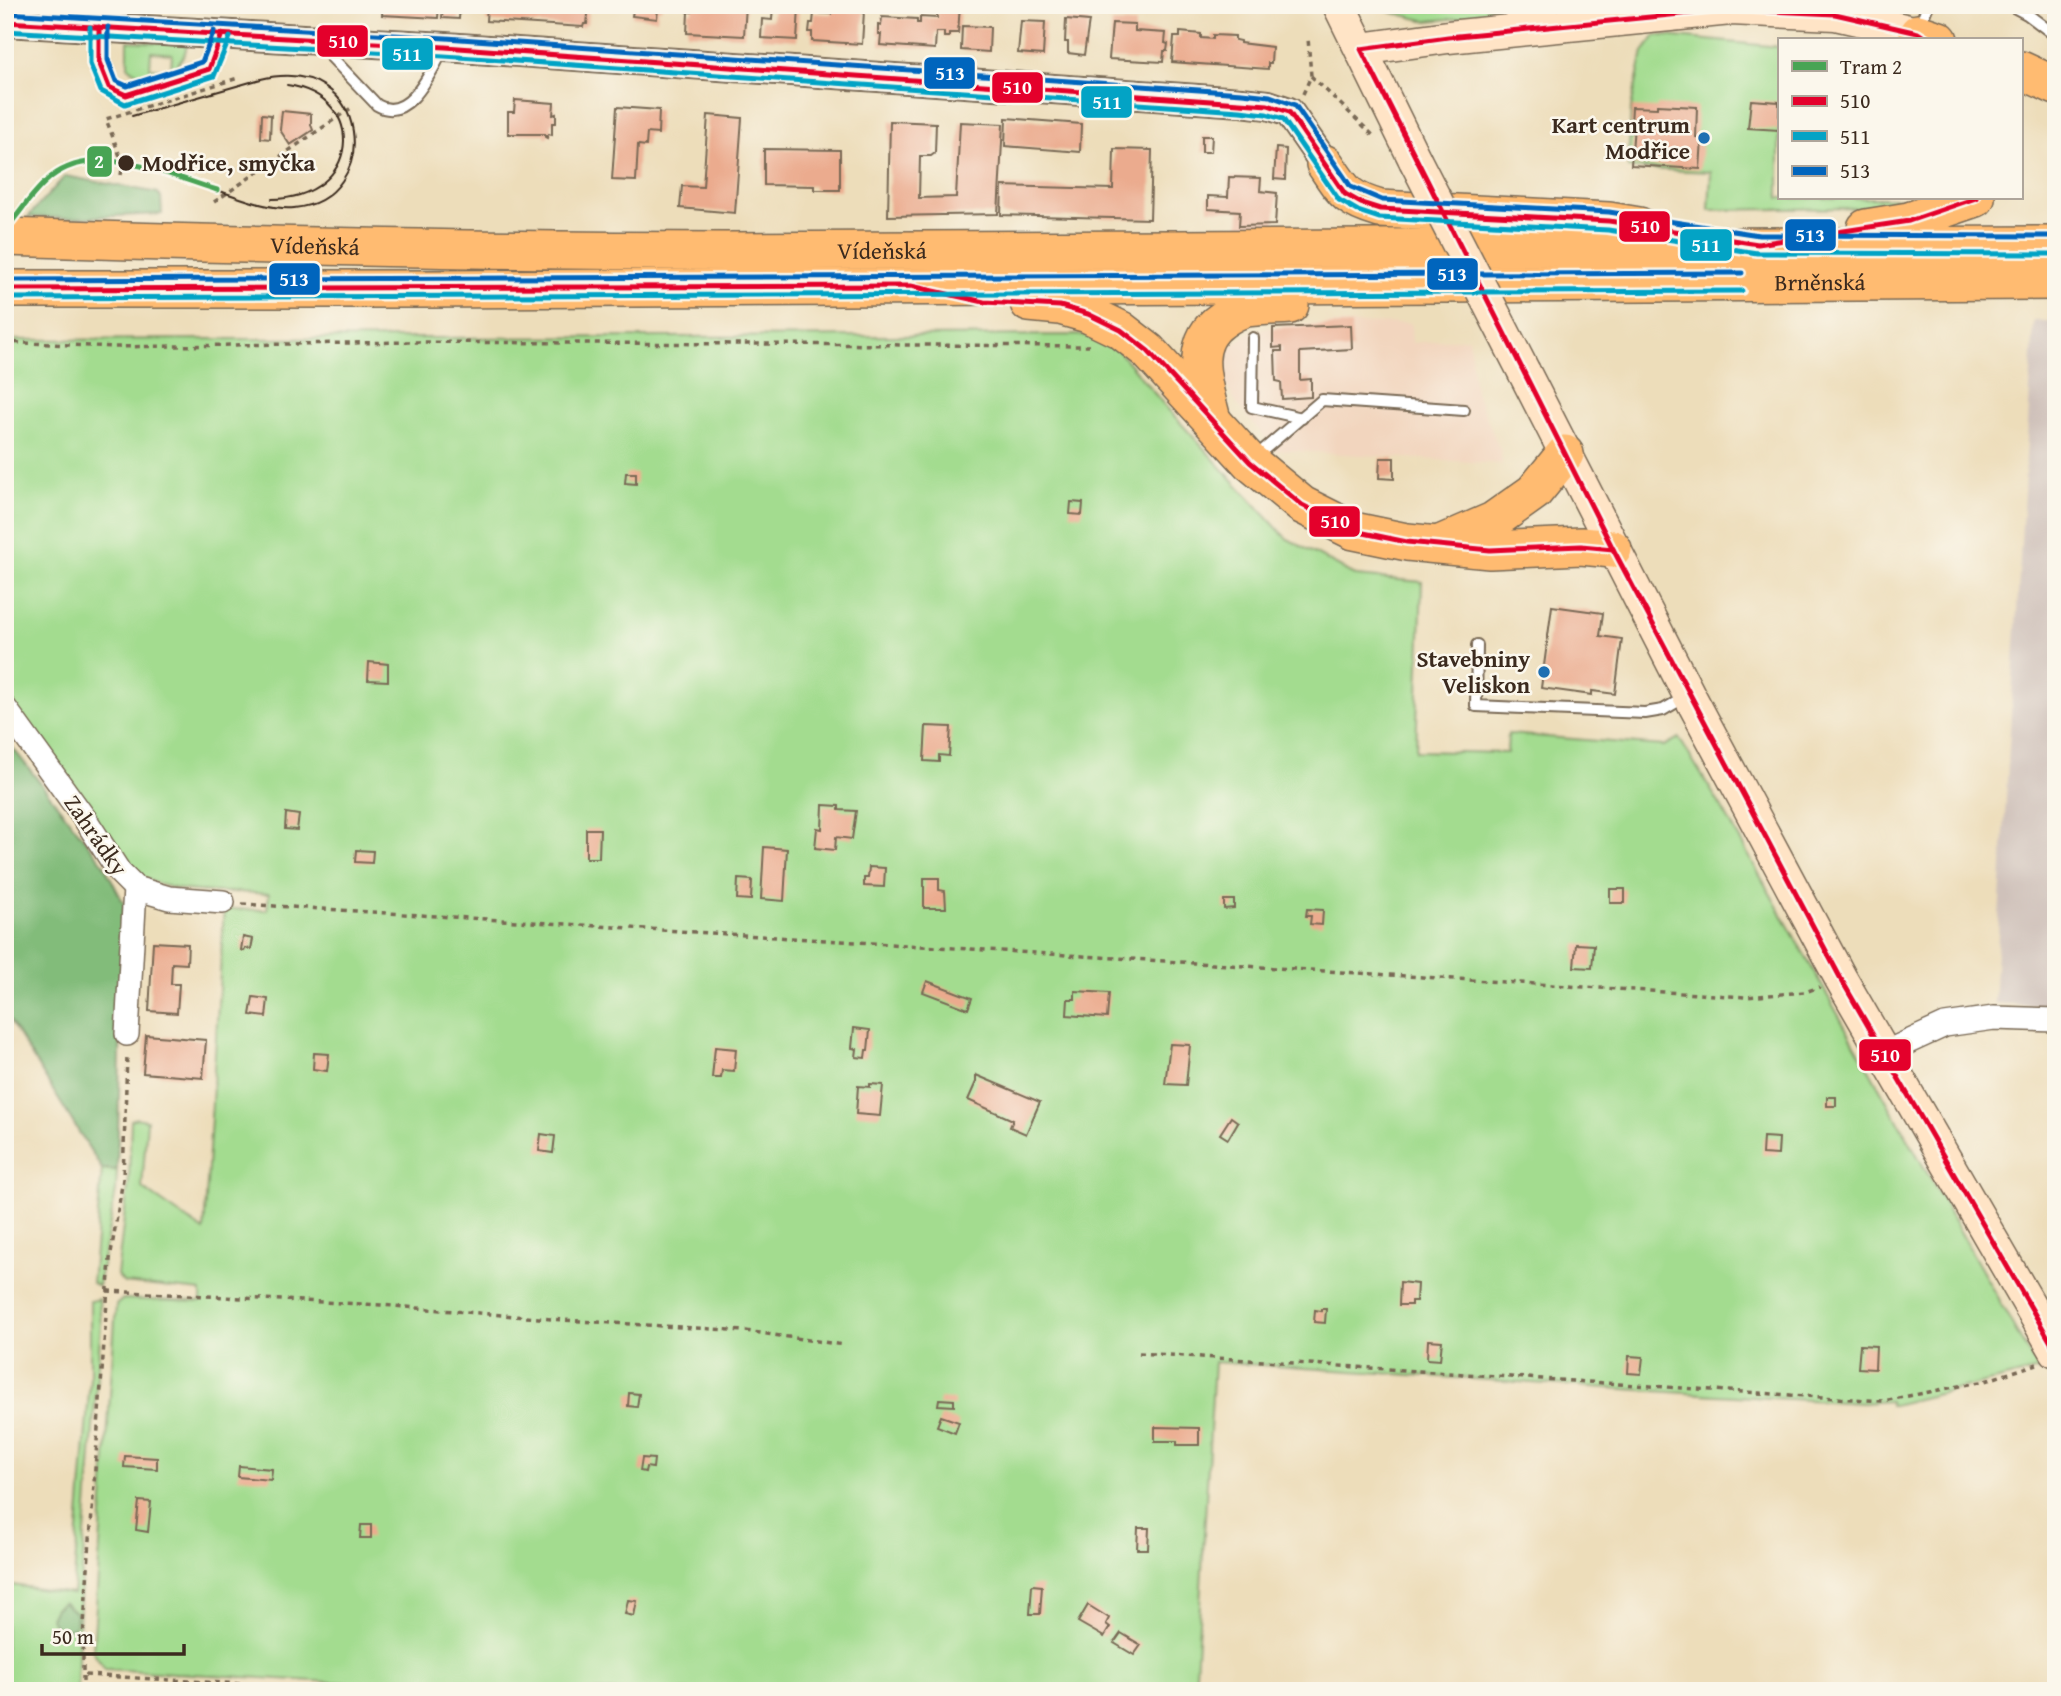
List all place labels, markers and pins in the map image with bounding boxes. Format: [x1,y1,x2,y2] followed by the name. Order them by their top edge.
[1552,108,1690,167] place label: Kart centrum Modřice
[1696,130,1712,146] marker: Kart centrum Modřice
[142,146,315,179] place label: Modřice, smyčka
[116,153,136,173] marker: Modřice, smyčka
[1417,642,1530,701] place label: Stavebniny Veliskon
[1536,664,1552,680] marker: Stavebniny Veliskon

